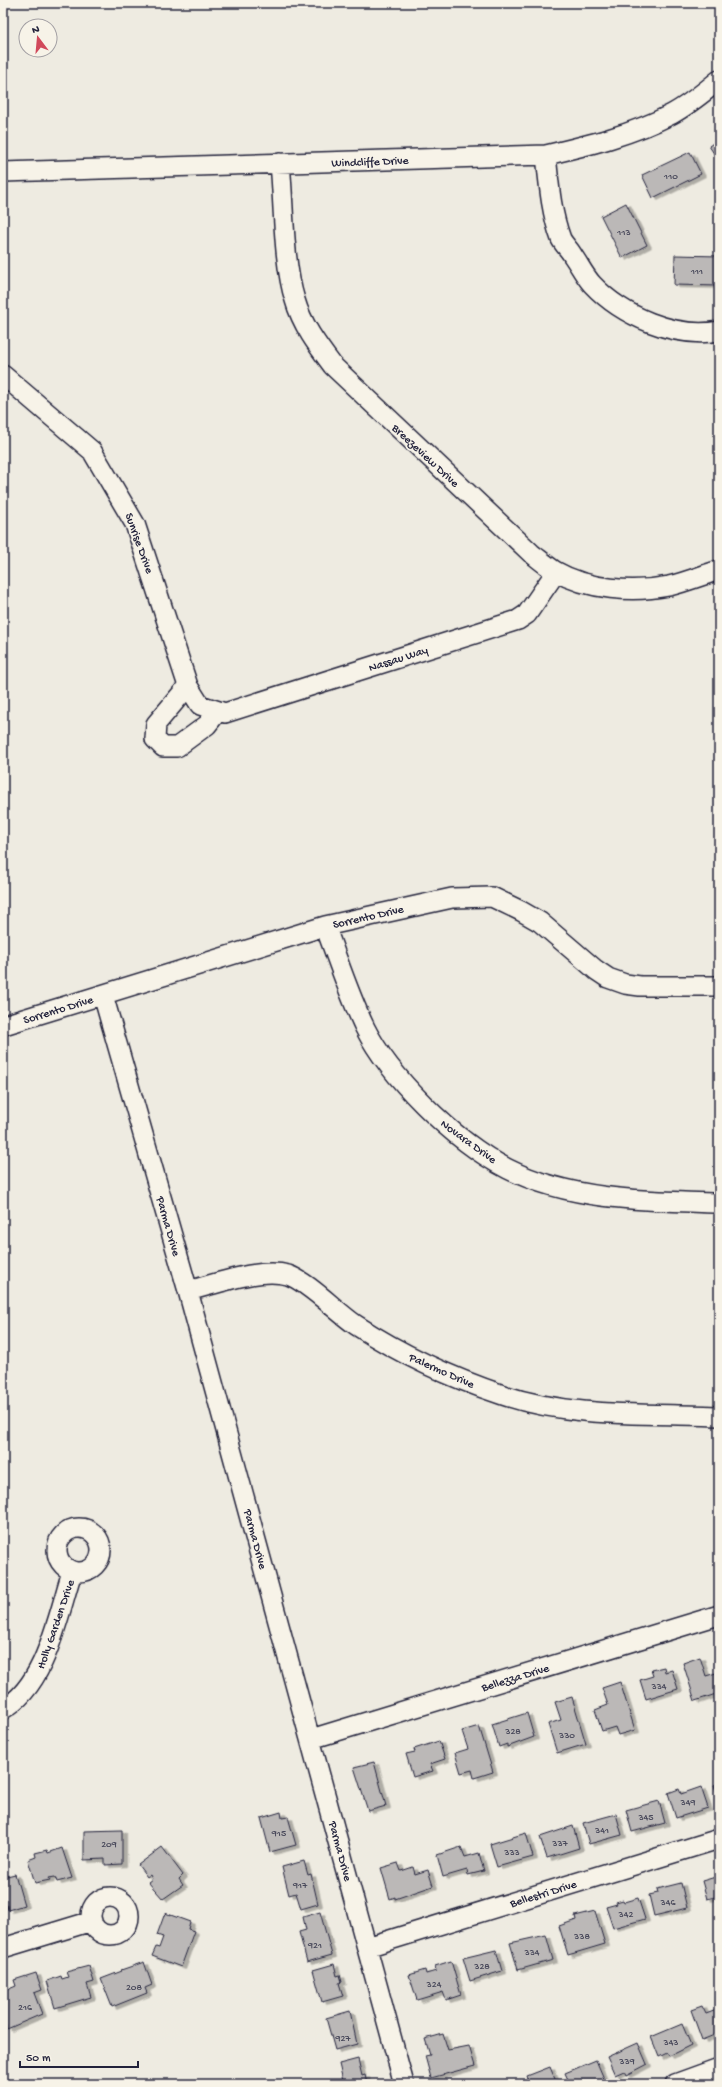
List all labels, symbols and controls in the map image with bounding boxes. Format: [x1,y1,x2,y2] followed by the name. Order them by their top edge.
[18,18,58,58] north arrow
[31,24,41,37] text: N
[331,155,410,171] street label: Windcliffe Drive
[663,171,678,183] house number: 110
[616,227,631,239] house number: 113
[690,266,703,278] house number: 111
[387,421,462,492] street label: Breezeview Drive
[121,512,156,577] street label: Sunrise Drive
[367,644,430,676] street label: Nassau Way
[332,903,406,933] street label: Sorrento Drive
[22,993,96,1028] street label: Sorrento Drive
[437,1118,499,1168] street label: Novara Drive
[152,1194,183,1259] street label: Parma Drive
[405,1351,477,1393] street label: Palermo Drive
[239,1507,269,1572] street label: Parma Drive
[35,1577,79,1671] street label: Holly Garden Drive
[479,1662,552,1696] street label: Bellezza Drive
[650,1681,667,1693] house number: 334
[504,1726,521,1738] house number: 328
[558,1730,575,1742] house number: 330
[680,1797,695,1809] house number: 349
[637,1812,654,1824] house number: 345
[324,1819,354,1884] street label: Parma Drive
[594,1825,609,1837] house number: 341
[271,1828,286,1840] house number: 915
[551,1838,569,1850] house number: 337
[101,1839,117,1851] house number: 209
[503,1847,520,1859] house number: 333
[508,1878,579,1912] street label: Bellestri Drive
[292,1880,308,1892] house number: 917
[660,1897,676,1909] house number: 346
[618,1909,634,1921] house number: 342
[573,1931,590,1943] house number: 338
[307,1940,322,1952] house number: 921
[523,1947,540,1959] house number: 334
[473,1961,490,1973] house number: 328
[426,1979,442,1991] house number: 324
[126,1982,143,1994] house number: 208
[18,2002,33,2014] house number: 216
[334,2033,351,2045] house number: 927
[662,2037,679,2049] house number: 343
[20,2043,138,2069] scale bar
[26,2052,51,2066] text: 50 m
[618,2056,635,2068] house number: 339

